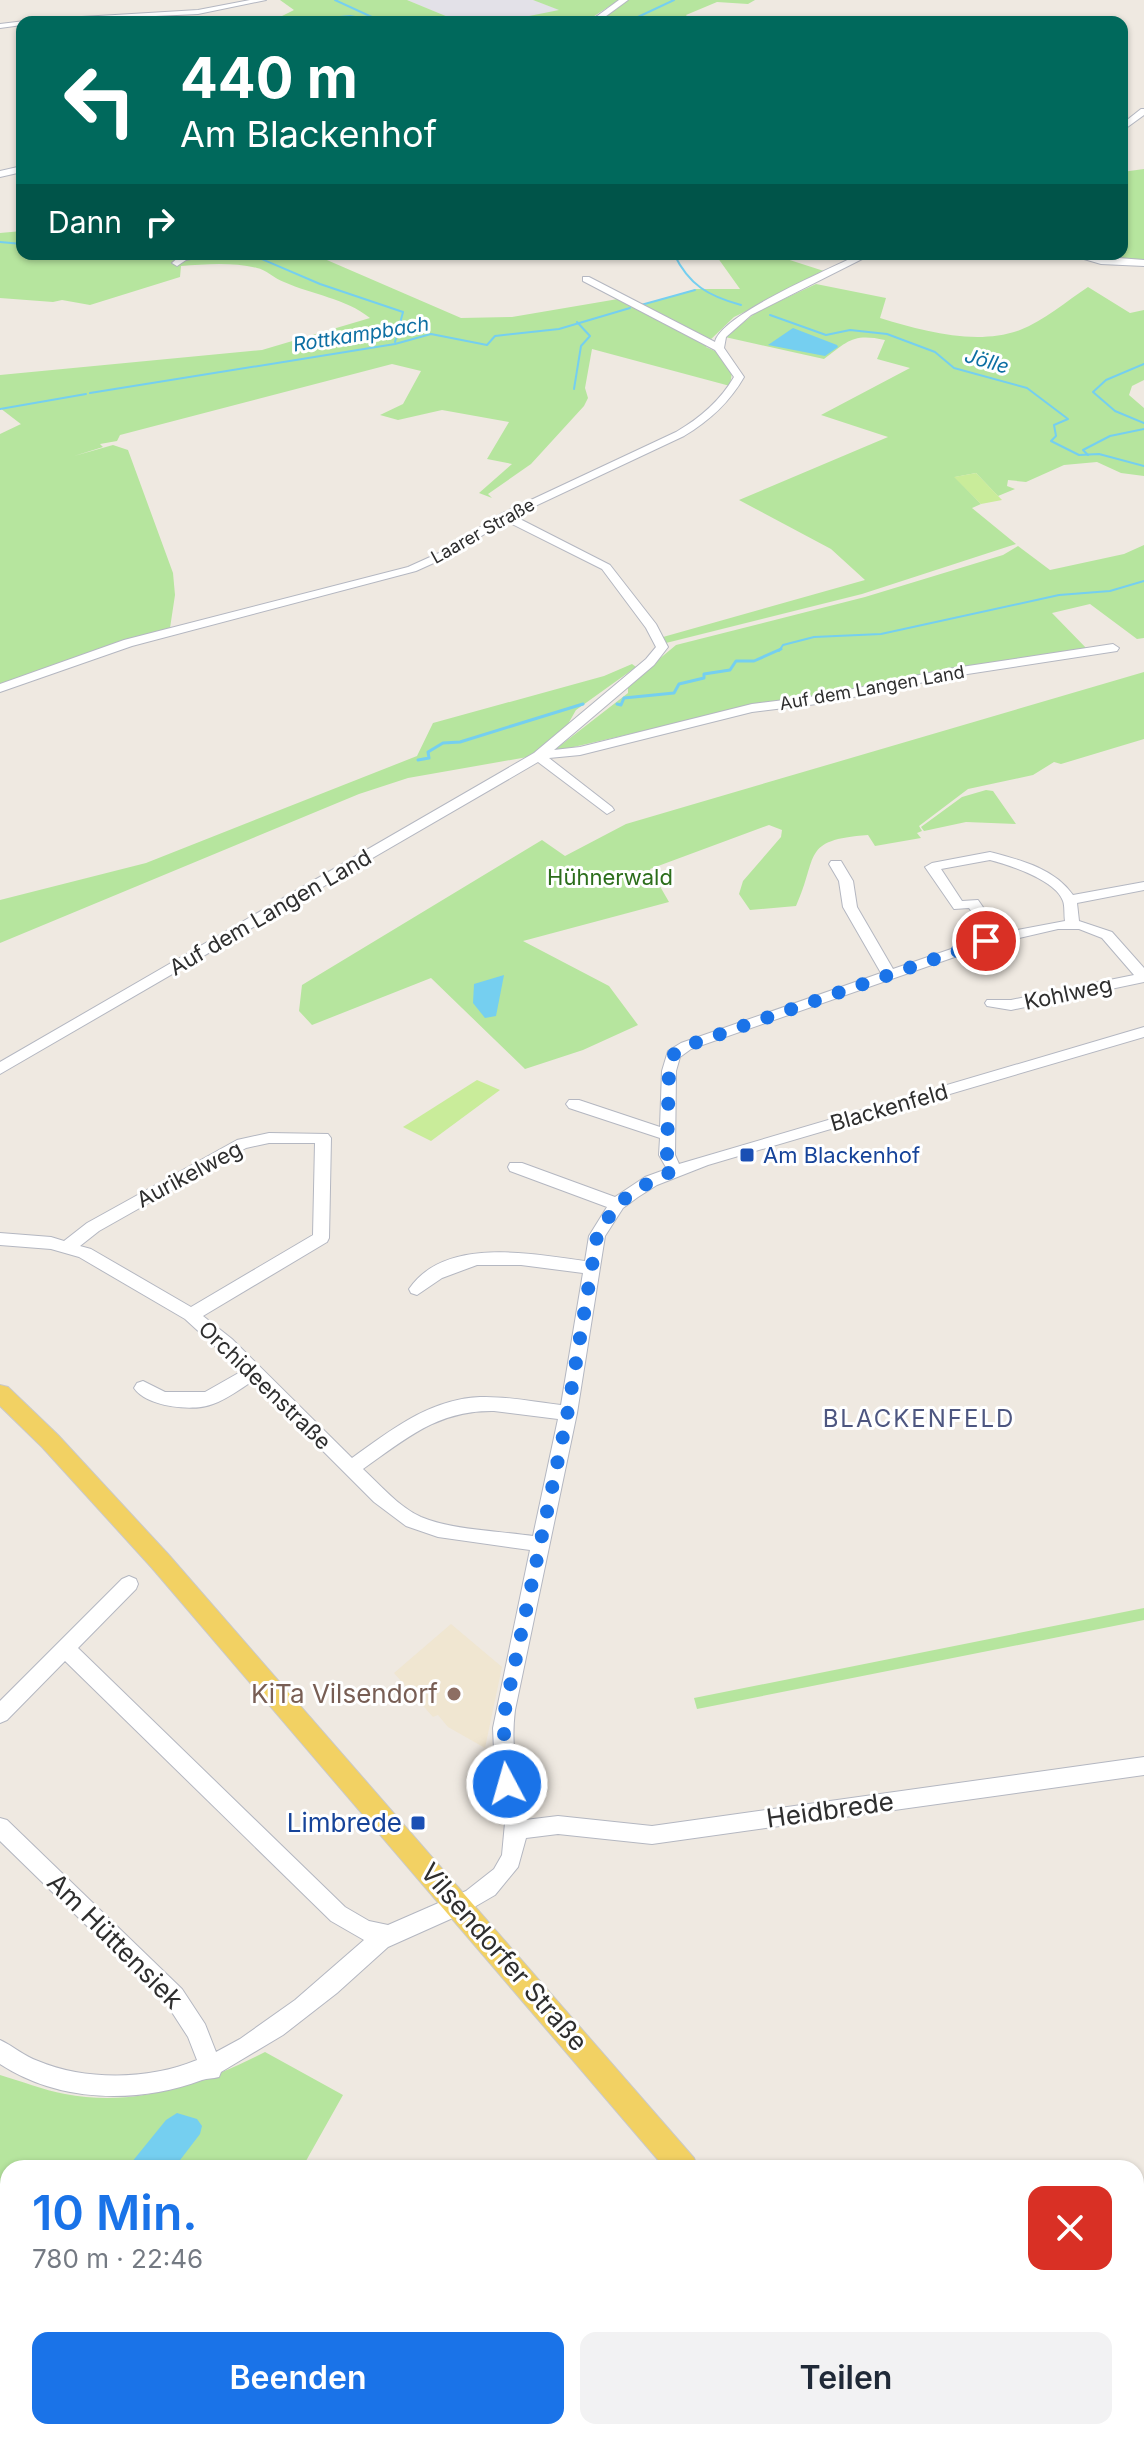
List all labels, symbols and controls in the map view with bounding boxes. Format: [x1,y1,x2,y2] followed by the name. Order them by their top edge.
[180,44,358,112] text: 440 m
[48,48,152,152] icon: left
[180,112,437,156] text: Am Blackenhof
[138,200,182,244] icon: right
[48,204,122,240] text: Dann
[291,311,431,357] water label: Rottkampbach
[962,343,1012,379] water label: Jölle
[427,493,538,568] street label: Laarer Straße
[778,661,966,714] street label: Auf dem Langen Land
[164,844,376,980] street label: Auf dem Langen Land
[547,864,673,890] park label: Hühnerwald
[952,907,1020,975] pin
[964,919,1008,963] icon: arrive
[1022,971,1114,1015] street label: Kohlweg
[827,1078,951,1136] street label: Blackenfeld
[132,1135,246,1213] street label: Aurikelweg
[763,1142,920,1168] place label: Am Blackenhof
[738,1146,756,1164] marker: Am Blackenhof
[194,1315,336,1455] street label: Orchideenstraße
[823,1404,1015,1433] district label: BLACKENFELD
[251,1678,438,1709] place label: KiTa Vilsendorf
[445,1685,463,1703] marker: KiTa Vilsendorf
[465,1742,549,1826] position arrow
[764,1785,896,1834] street label: Heidbrede
[287,1807,402,1838] place label: Limbrede
[409,1814,427,1832] marker: Limbrede
[414,1857,594,2057] street label: Vilsendorfer Straße
[41,1866,190,2015] street label: Am Hüttensiek
[32,2183,198,2242] text: 10 Min.
[1028,2186,1112,2270] button: close
[32,2243,203,2274] text: 780 m · 22:46
[32,2332,564,2424] button: Beenden
[580,2332,1112,2424] button: Teilen

